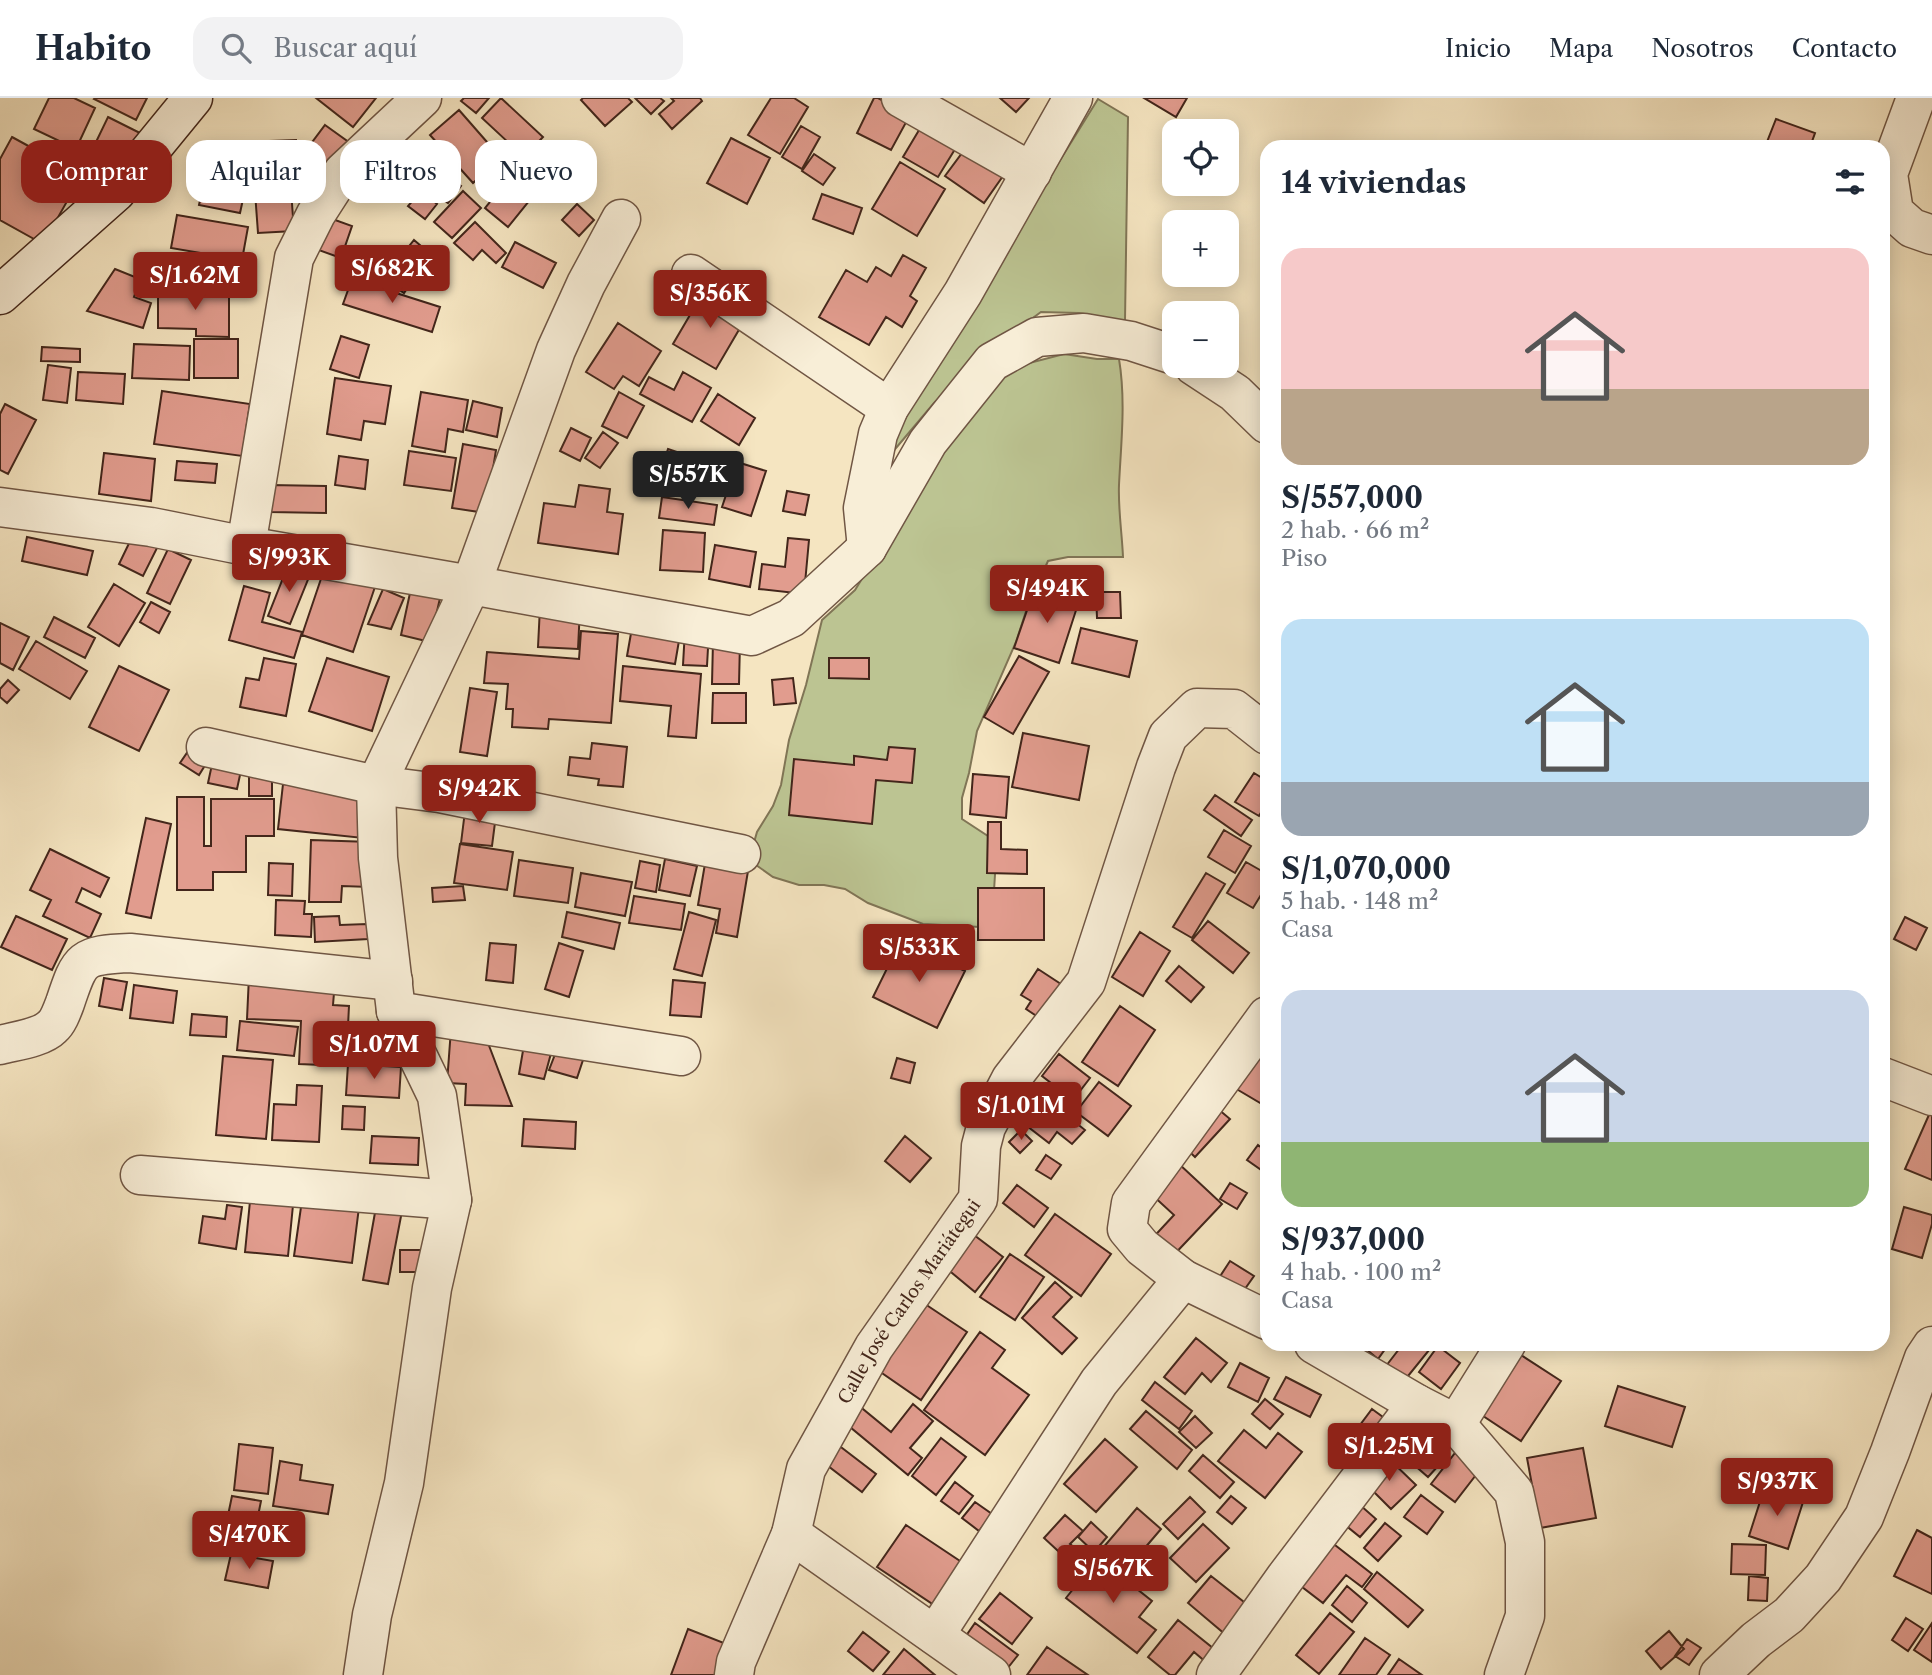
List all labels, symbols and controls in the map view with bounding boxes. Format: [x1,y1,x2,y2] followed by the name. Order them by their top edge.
[193,17,683,80] search box
[35,28,151,69] text: Habito
[217,29,255,67] icon: search
[273,32,417,64] text: Buscar aquí
[1445,34,1511,63] text: Inicio
[1549,34,1613,63] text: Mapa
[1651,34,1754,63] text: Nosotros
[1792,34,1897,63] text: Contacto
[1162,119,1239,378] map controls
[1162,119,1239,196] button: locate
[21,140,172,203] chip: Comprar
[186,140,326,203] chip: Alquilar
[340,140,461,203] chip: Filtros
[475,140,597,203] chip: Nuevo
[1831,163,1869,201] icon: filters
[1281,164,1467,201] text: 14 viviendas
[1162,210,1239,287] button: +
[335,246,449,305] pin: S/682K
[130,252,260,312] pin: S/1.62M
[351,254,433,282] text: S/682K
[149,261,241,289] text: S/1.62M
[653,271,767,330] pin: S/356K
[670,279,750,307] text: S/356K
[1512,293,1638,419] icon: home
[1162,301,1239,378] button: −
[631,452,745,511] pin: S/557K
[649,460,727,488] text: S/557K
[1281,479,1423,516] text: S/557,000
[1281,516,1429,544] text: 2 hab. · 66 m²
[232,534,346,594] pin: S/993K
[248,543,330,571] text: S/993K
[1281,544,1327,572] text: Piso
[990,566,1104,625] pin: S/494K
[1006,574,1088,602] text: S/494K
[1512,664,1638,790] icon: home
[422,766,536,825] pin: S/942K
[438,774,520,802] text: S/942K
[1281,850,1451,887] text: S/1,070,000
[1281,887,1438,915] text: 5 hab. · 148 m²
[1281,915,1333,943] text: Casa
[862,924,976,984] pin: S/533K
[879,933,959,961] text: S/533K
[309,1021,439,1081] pin: S/1.07M
[329,1030,419,1058] text: S/1.07M
[1512,1035,1638,1161] icon: home
[956,1082,1086,1142] pin: S/1.01M
[977,1091,1065,1119] text: S/1.01M
[833,1195,986,1408] street label: Calle José Carlos Mariátegui
[1281,1221,1425,1258] text: S/937,000
[1281,1258,1441,1286] text: 4 hab. · 100 m²
[1281,1286,1333,1314] text: Casa
[1324,1424,1454,1483] pin: S/1.25M
[1344,1432,1434,1460] text: S/1.25M
[1720,1458,1834,1518] pin: S/937K
[1737,1467,1817,1495] text: S/937K
[192,1512,306,1571] pin: S/470K
[208,1520,290,1548] text: S/470K
[1056,1546,1170,1605] pin: S/567K
[1073,1554,1153,1582] text: S/567K

